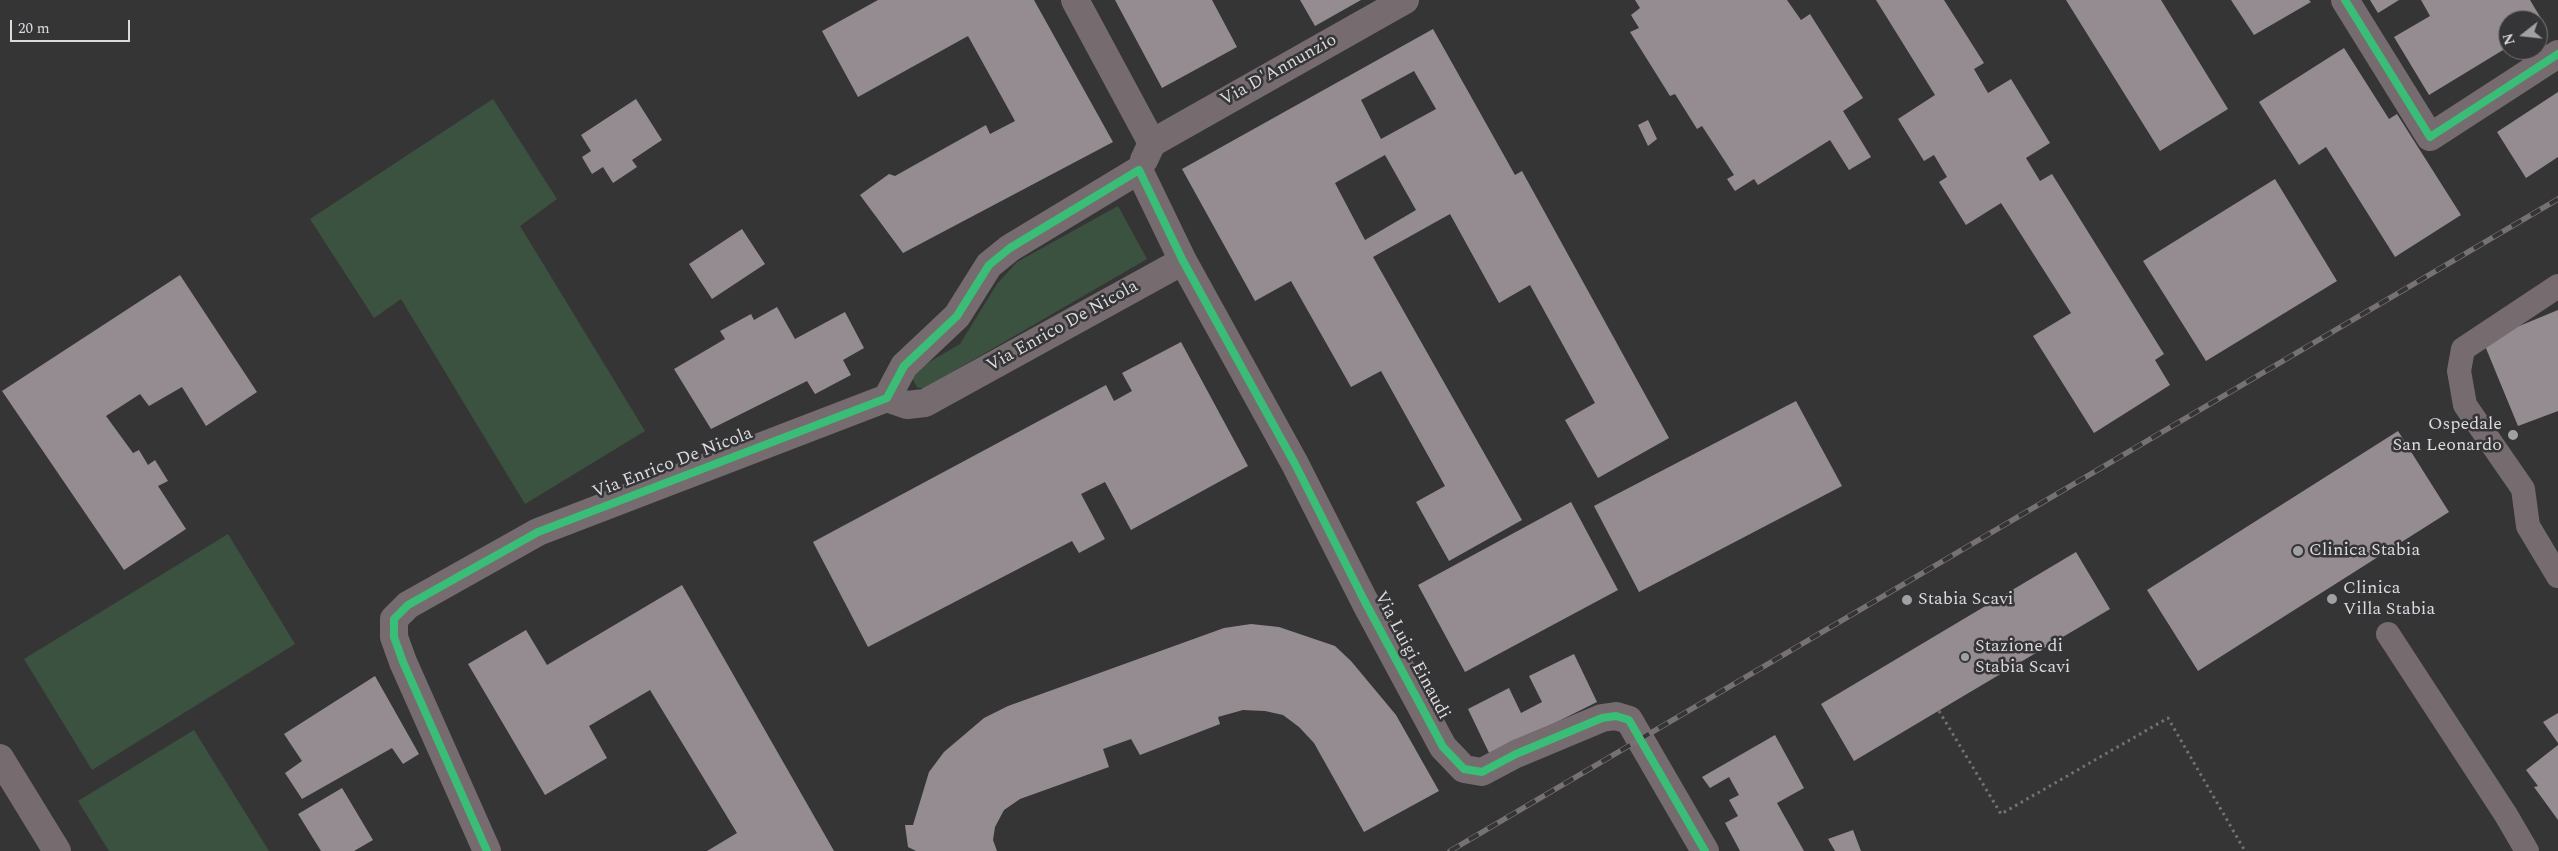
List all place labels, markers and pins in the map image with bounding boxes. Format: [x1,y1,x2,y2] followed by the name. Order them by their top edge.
[2392,414,2502,456] place label: Ospedale San Leonardo
[2506,428,2520,442] marker: Ospedale San Leonardo
[2309,540,2420,562] place label: Clinica Stabia
[2291,544,2305,558] marker: Clinica Stabia
[2343,578,2435,620] place label: Clinica Villa Stabia
[1918,589,2013,611] place label: Stabia Scavi
[2325,592,2339,606] marker: Clinica Villa Stabia
[1900,593,1914,607] marker: Stabia Scavi
[1975,636,2070,679] place label: Stazione di Stabia Scavi
[1959,651,1971,663] marker: Stazione di Stabia Scavi

